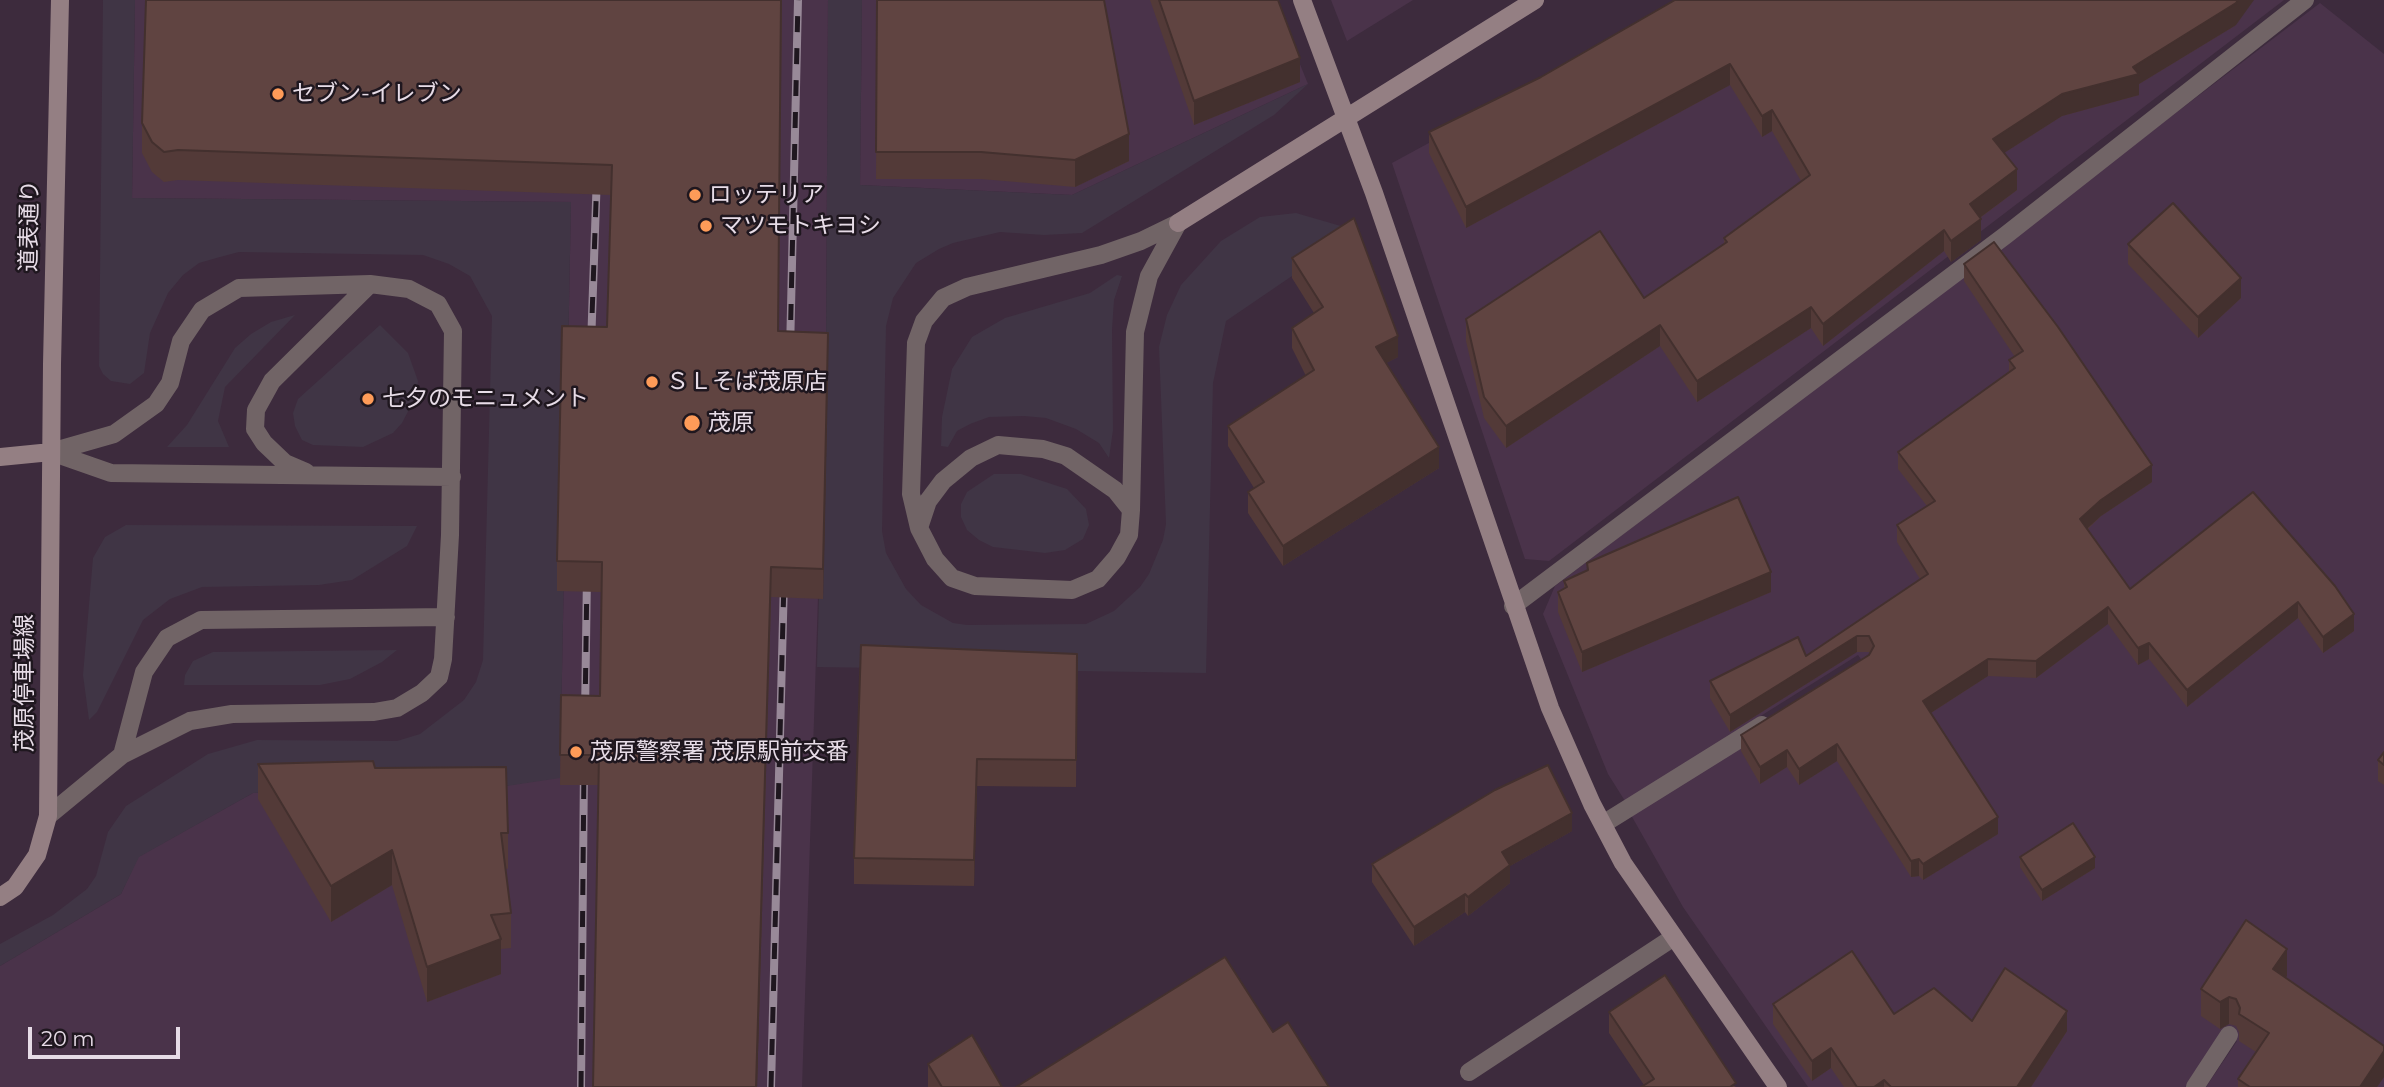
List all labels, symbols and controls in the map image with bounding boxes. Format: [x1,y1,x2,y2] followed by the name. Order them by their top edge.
[292,80,462,108] place label: セブン-イレブン
[270,86,286,102] marker: セブン-イレブン
[15,180,45,272] street label: 道表通り
[709,181,824,209] place label: ロッテリア
[687,187,703,203] marker: ロッテリア
[720,212,881,240] place label: マツモトキヨシ
[698,218,714,234] marker: マツモトキヨシ
[666,368,827,396] place label: ＳＬそば茂原店
[644,374,660,390] marker: ＳＬそば茂原店
[382,385,589,413] place label: 七夕のモニュメント
[360,391,376,407] marker: 七夕のモニュメント
[708,409,754,437] place label: 茂原
[682,413,702,433] marker: 茂原
[11,614,39,752] street label: 茂原停車場線
[590,738,849,766] place label: 茂原警察署 茂原駅前交番
[568,744,584,760] marker: 茂原警察署 茂原駅前交番
[32,1014,184,1058] scale bar
[41,1026,95,1051] text: 20 m

